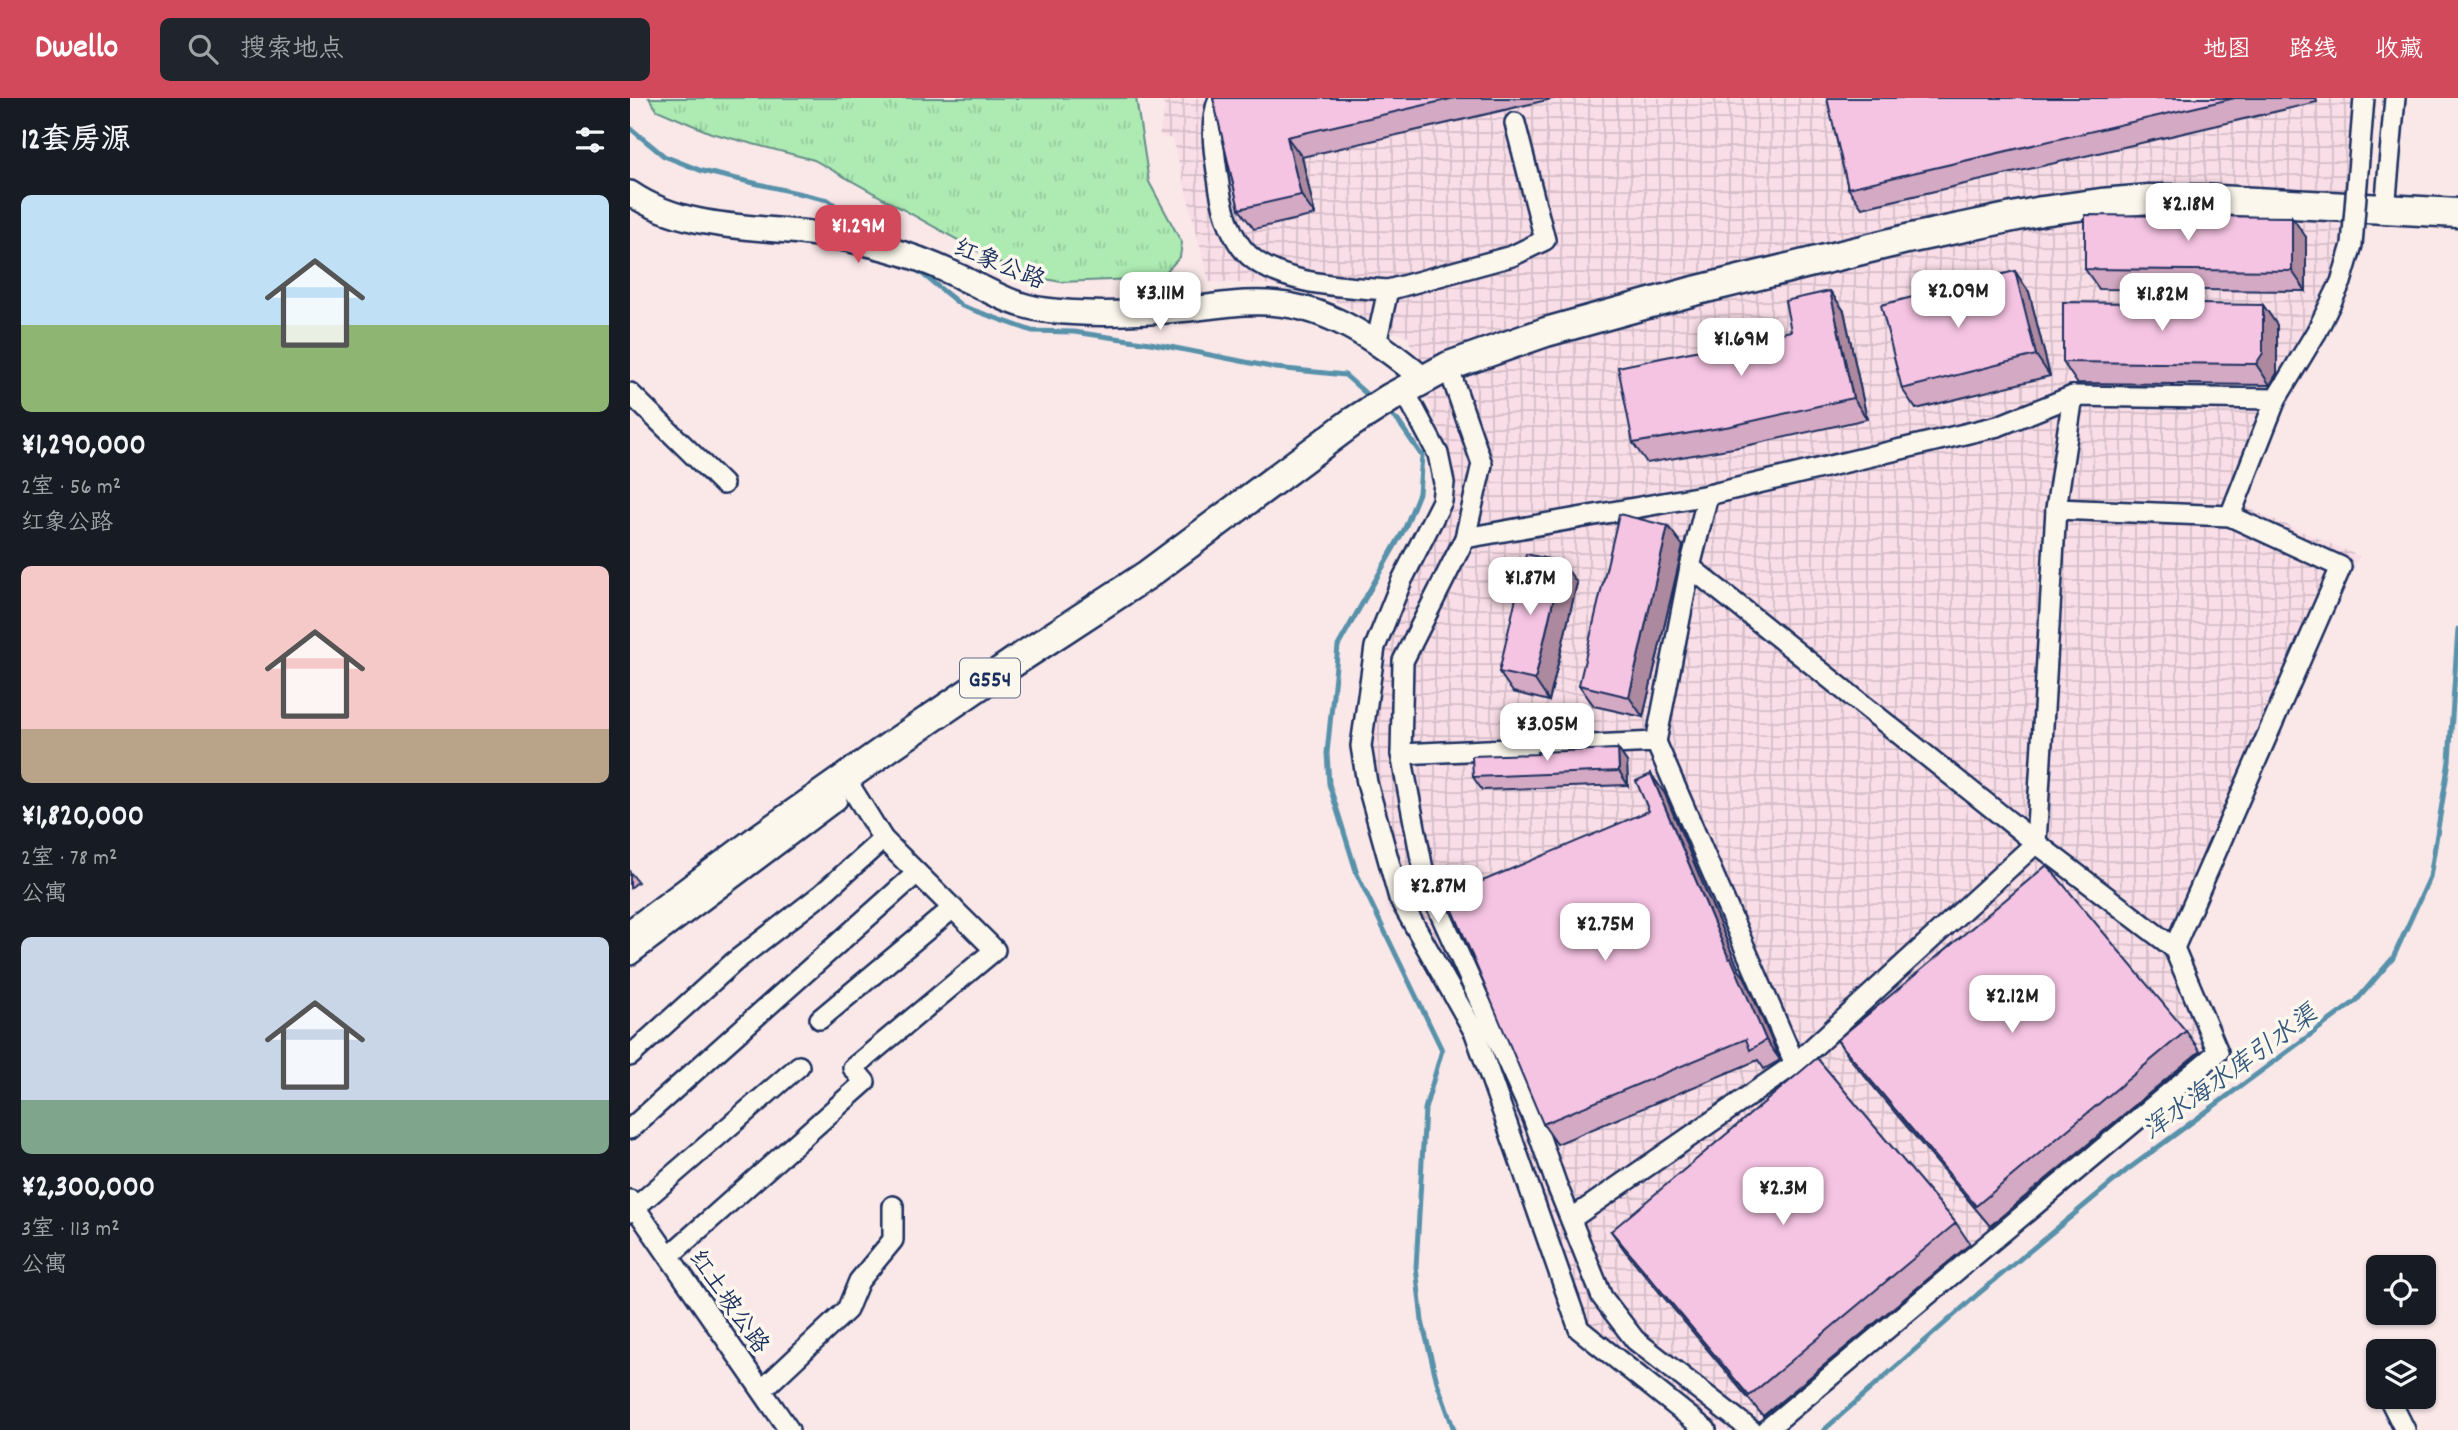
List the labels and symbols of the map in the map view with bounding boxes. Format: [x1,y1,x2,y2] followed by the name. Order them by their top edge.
[2131,184,2245,243] pin: ¥2.18M
[801,206,915,265] pin: ¥1.29M
[948,232,1050,300] street label: 红象公路
[1901,271,2015,330] pin: ¥2.09M
[1103,272,1217,332] pin: ¥3.11M
[2105,274,2219,333] pin: ¥1.82M
[1684,318,1798,378] pin: ¥1.69M
[1473,558,1587,617] pin: ¥1.87M
[960,658,1020,698] road number: G554
[1490,704,1604,763] pin: ¥3.05M
[1381,866,1495,925] pin: ¥2.87M
[1548,904,1662,963] pin: ¥2.75M
[1955,976,2069,1035] pin: ¥2.12M
[2136,997,2328,1150] water label: 浑水海水库引水渠
[1734,1168,1832,1227] pin: ¥2.3M
[679,1244,776,1362] street label: 红土坡公路

